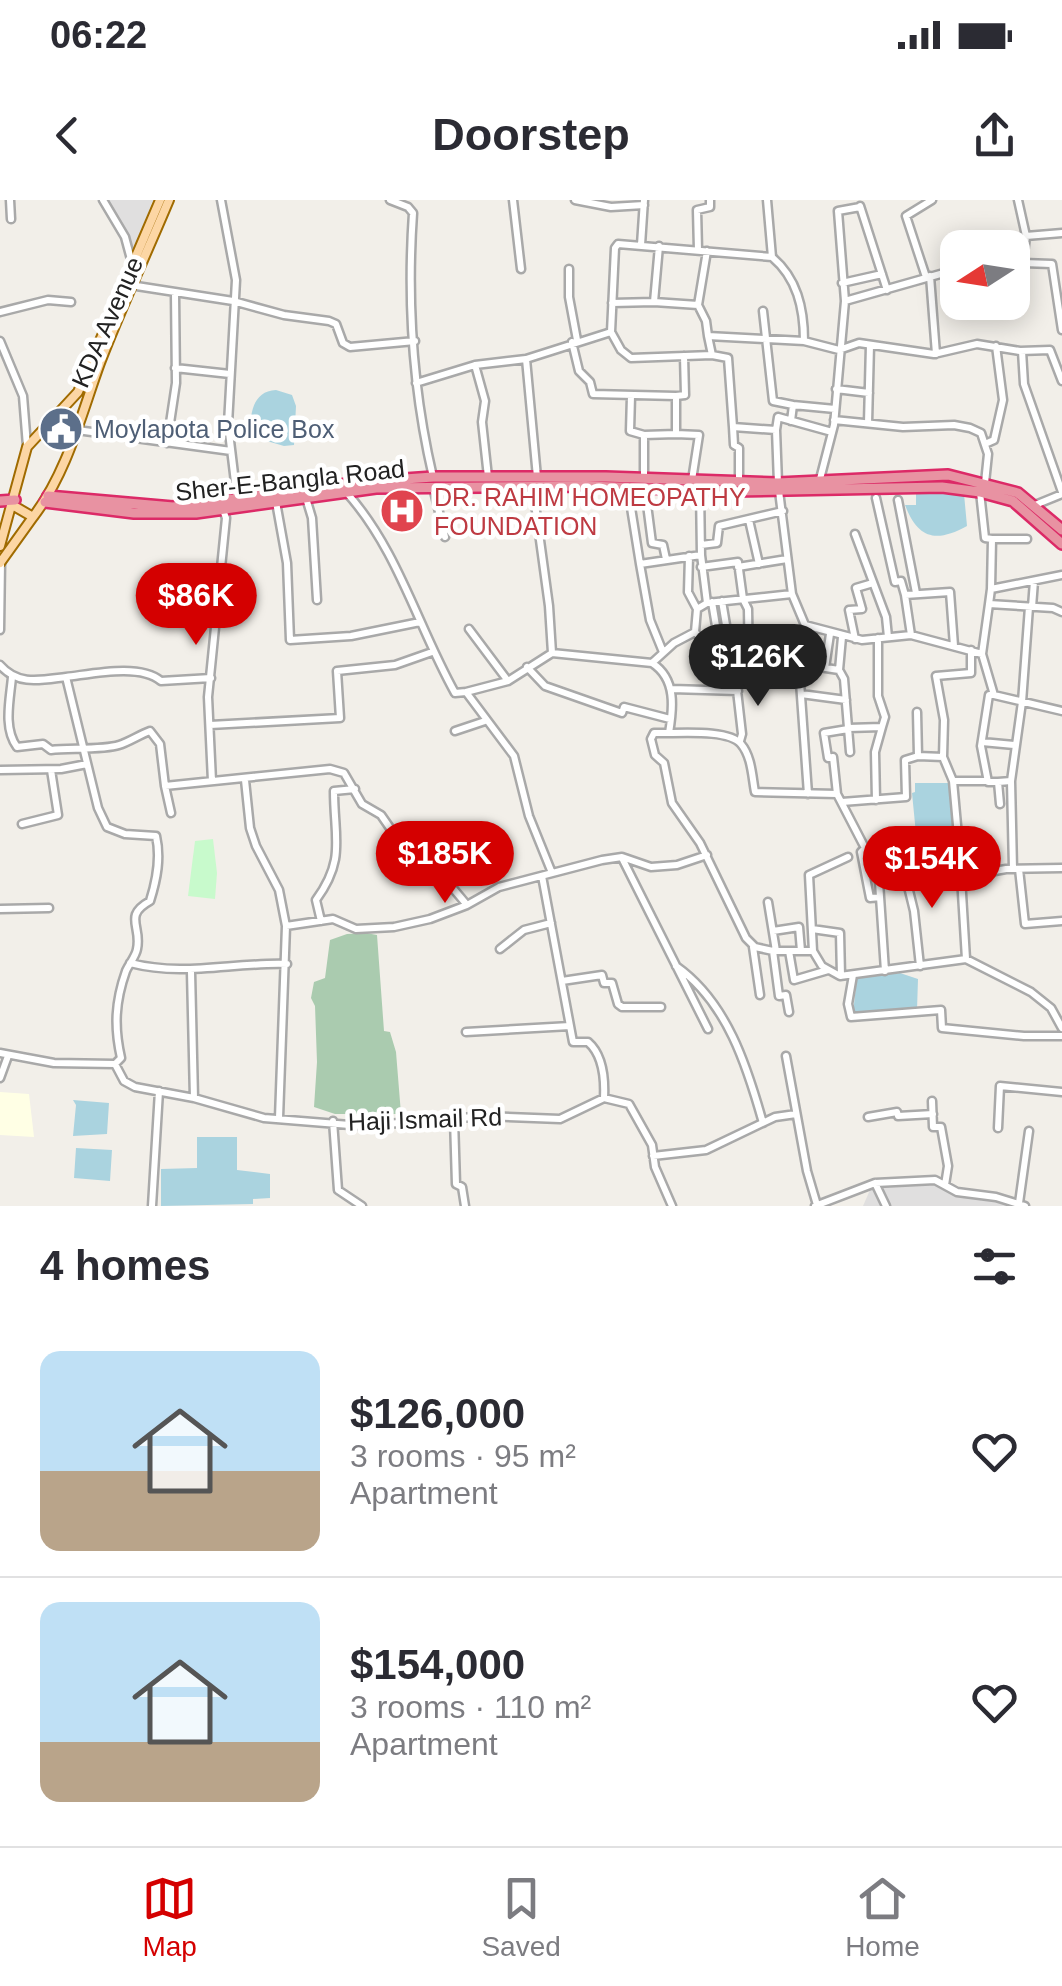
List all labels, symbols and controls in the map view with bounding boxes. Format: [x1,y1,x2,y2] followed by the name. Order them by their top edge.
[50,14,147,56] text: 06:22
[40,108,95,163] icon: back
[967,108,1022,163] icon: share
[432,109,630,160] text: Doorstep
[940,230,1030,320] north arrow
[940,230,1030,320] map controls
[66,252,148,392] street label: KDA Avenue
[38,406,84,452] public building icon: Moylapota Police Box
[94,415,335,443] place label: Moylapota Police Box
[174,454,406,506] street label: Sher-E-Bangla Road
[434,483,746,540] place label: DR. RAHIM HOMEOPATHY FOUNDATION
[379,488,425,534] hospital icon: DR. RAHIM HOMEOPATHY FOUNDATION
[137,563,255,648] pin: $86K
[158,577,234,613] text: $86K
[688,624,828,709] pin: $126K
[711,638,805,674] text: $126K
[375,821,515,906] pin: $185K
[862,826,1002,911] pin: $154K
[398,835,492,871] text: $185K
[885,840,979,876] text: $154K
[347,1102,503,1136] street label: Haji Ismail Rd
[967,1239,1022,1294] icon: filters
[40,1242,210,1289] text: 4 homes
[350,1390,525,1437] text: $126,000
[120,1391,240,1511] icon: home
[967,1424,1022,1479] icon: heart
[350,1438,576,1474] text: 3 rooms · 95 m²
[350,1475,498,1511] text: Apartment
[350,1641,525,1688] text: $154,000
[120,1642,240,1762] icon: home
[967,1675,1022,1730] icon: heart
[350,1689,591,1725] text: 3 rooms · 110 m²
[350,1726,498,1762] text: Apartment
[142,1871,197,1963] tab: Map
[481,1871,561,1963] tab: Saved
[845,1871,920,1963] tab: Home

